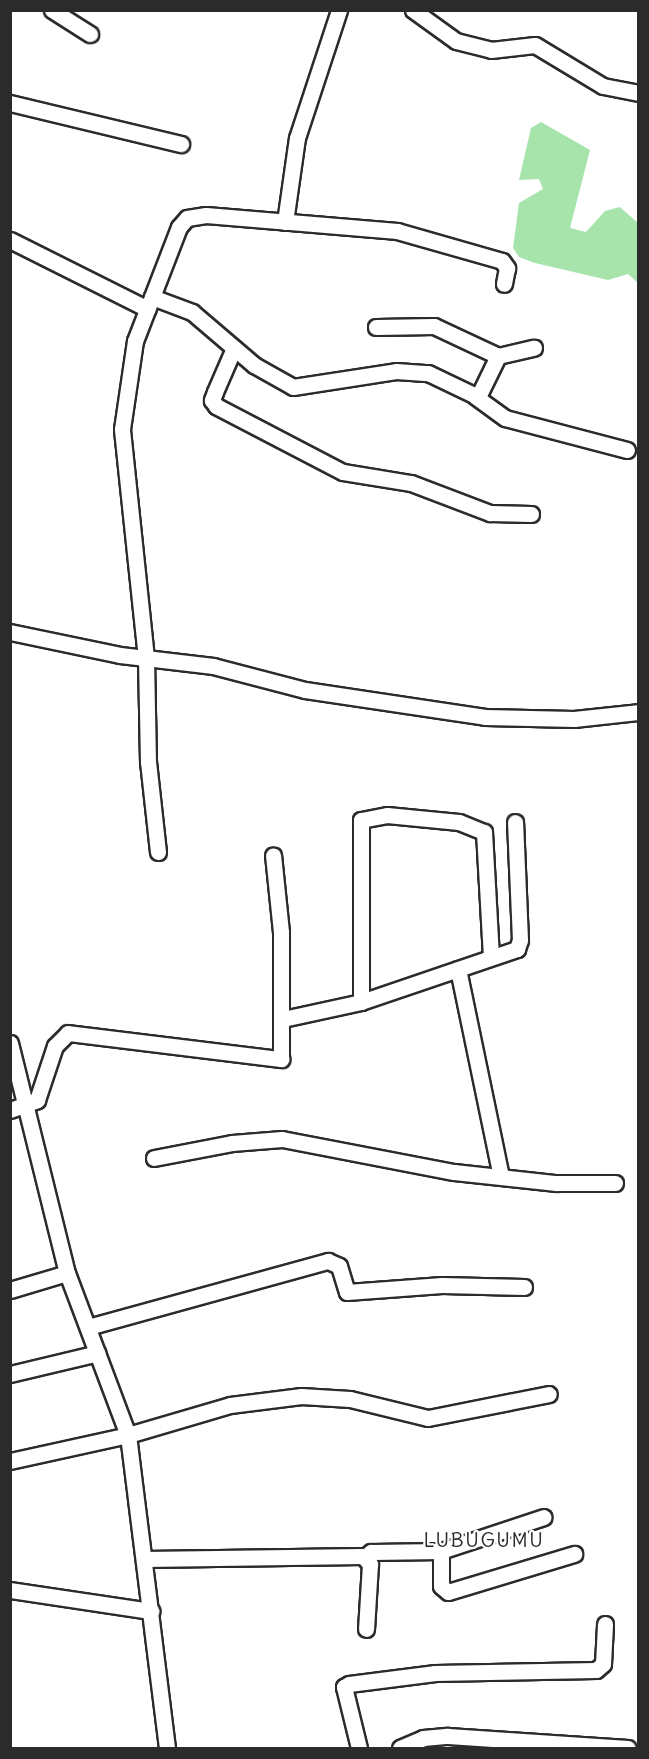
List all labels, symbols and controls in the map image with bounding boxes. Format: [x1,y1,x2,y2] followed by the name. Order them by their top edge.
[424,1527,544,1551] district label: LUBUGUMU

